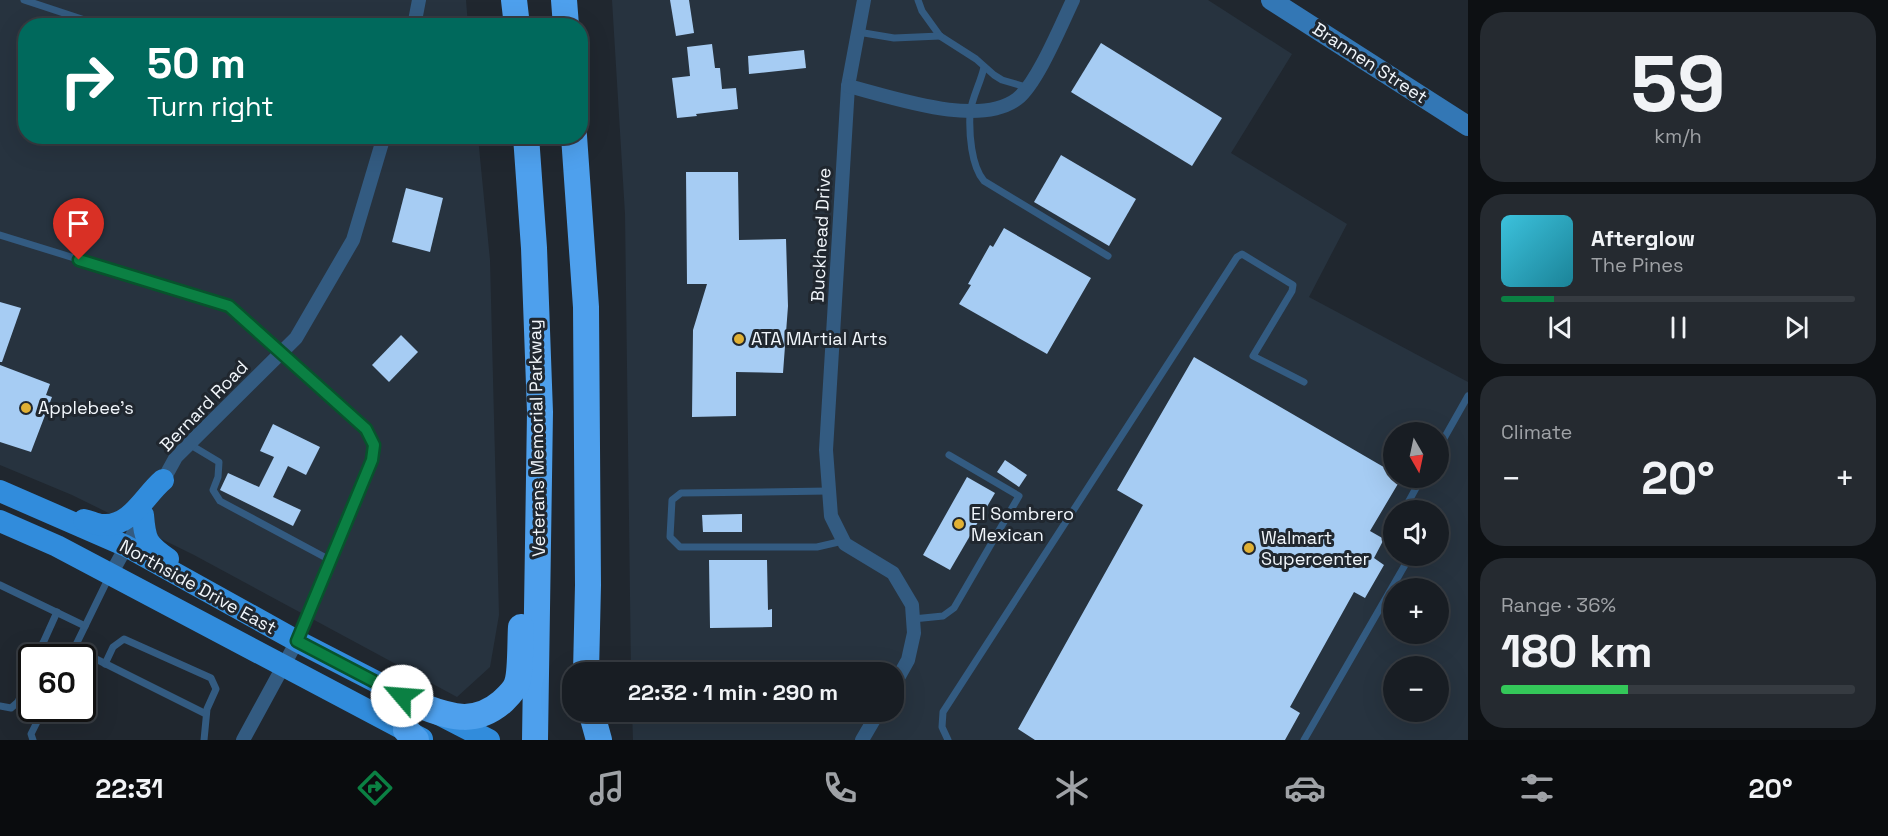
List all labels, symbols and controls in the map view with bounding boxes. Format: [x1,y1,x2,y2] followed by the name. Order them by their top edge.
[1309,17,1432,108] street label: Brannen Street
[1630,34,1726,134] text: 59
[147,37,246,90] text: 50 m
[48,42,126,120] icon: right
[147,89,274,124] text: Turn right
[1654,123,1702,149] text: km/h
[805,167,836,303] street label: Buckhead Drive
[53,198,104,260] pin
[62,207,95,240] icon: arrive
[1591,224,1695,252] text: Afterglow
[1591,252,1684,278] text: The Pines
[1544,311,1577,344] icon: previous
[1662,311,1695,344] icon: pause
[1780,311,1813,344] icon: next
[523,319,550,557] street label: Veterans Memorial Parkway
[751,327,887,350] place label: ATA MArtial Arts
[732,332,746,346] marker: ATA MArtial Arts
[155,355,253,456] street label: Bernard Road
[38,396,134,419] place label: Applebee's
[19,401,33,415] marker: Applebee's
[1501,419,1572,445] text: Climate
[1383,422,1449,488] north arrow
[1383,422,1449,722] map controls
[1641,450,1715,507] text: 20°
[1501,458,1521,500] text: −
[1835,458,1855,500] text: +
[1383,500,1449,566] button: sound
[971,502,1074,546] place label: El Sombrero Mexican
[952,517,966,531] marker: El Sombrero Mexican
[1261,526,1370,570] place label: Walmart Supercenter
[116,534,281,639] street label: Northside Drive East
[1242,541,1256,555] marker: Walmart Supercenter
[1383,578,1449,644] button: +
[1501,592,1616,618] text: Range · 36%
[1501,623,1653,680] text: 180 km
[18,644,96,722] speed limit sign: 60
[1383,656,1449,722] button: −
[370,664,434,728] position arrow
[628,678,838,706] text: 22:32 · 1 min · 290 m
[354,767,396,809] icon: directions
[586,767,628,809] icon: music
[819,767,861,809] icon: phone
[1051,767,1093,809] icon: climate
[1284,767,1326,809] icon: car
[1516,767,1558,809] icon: filters
[95,771,163,806] text: 22:31
[1749,771,1793,806] text: 20°

